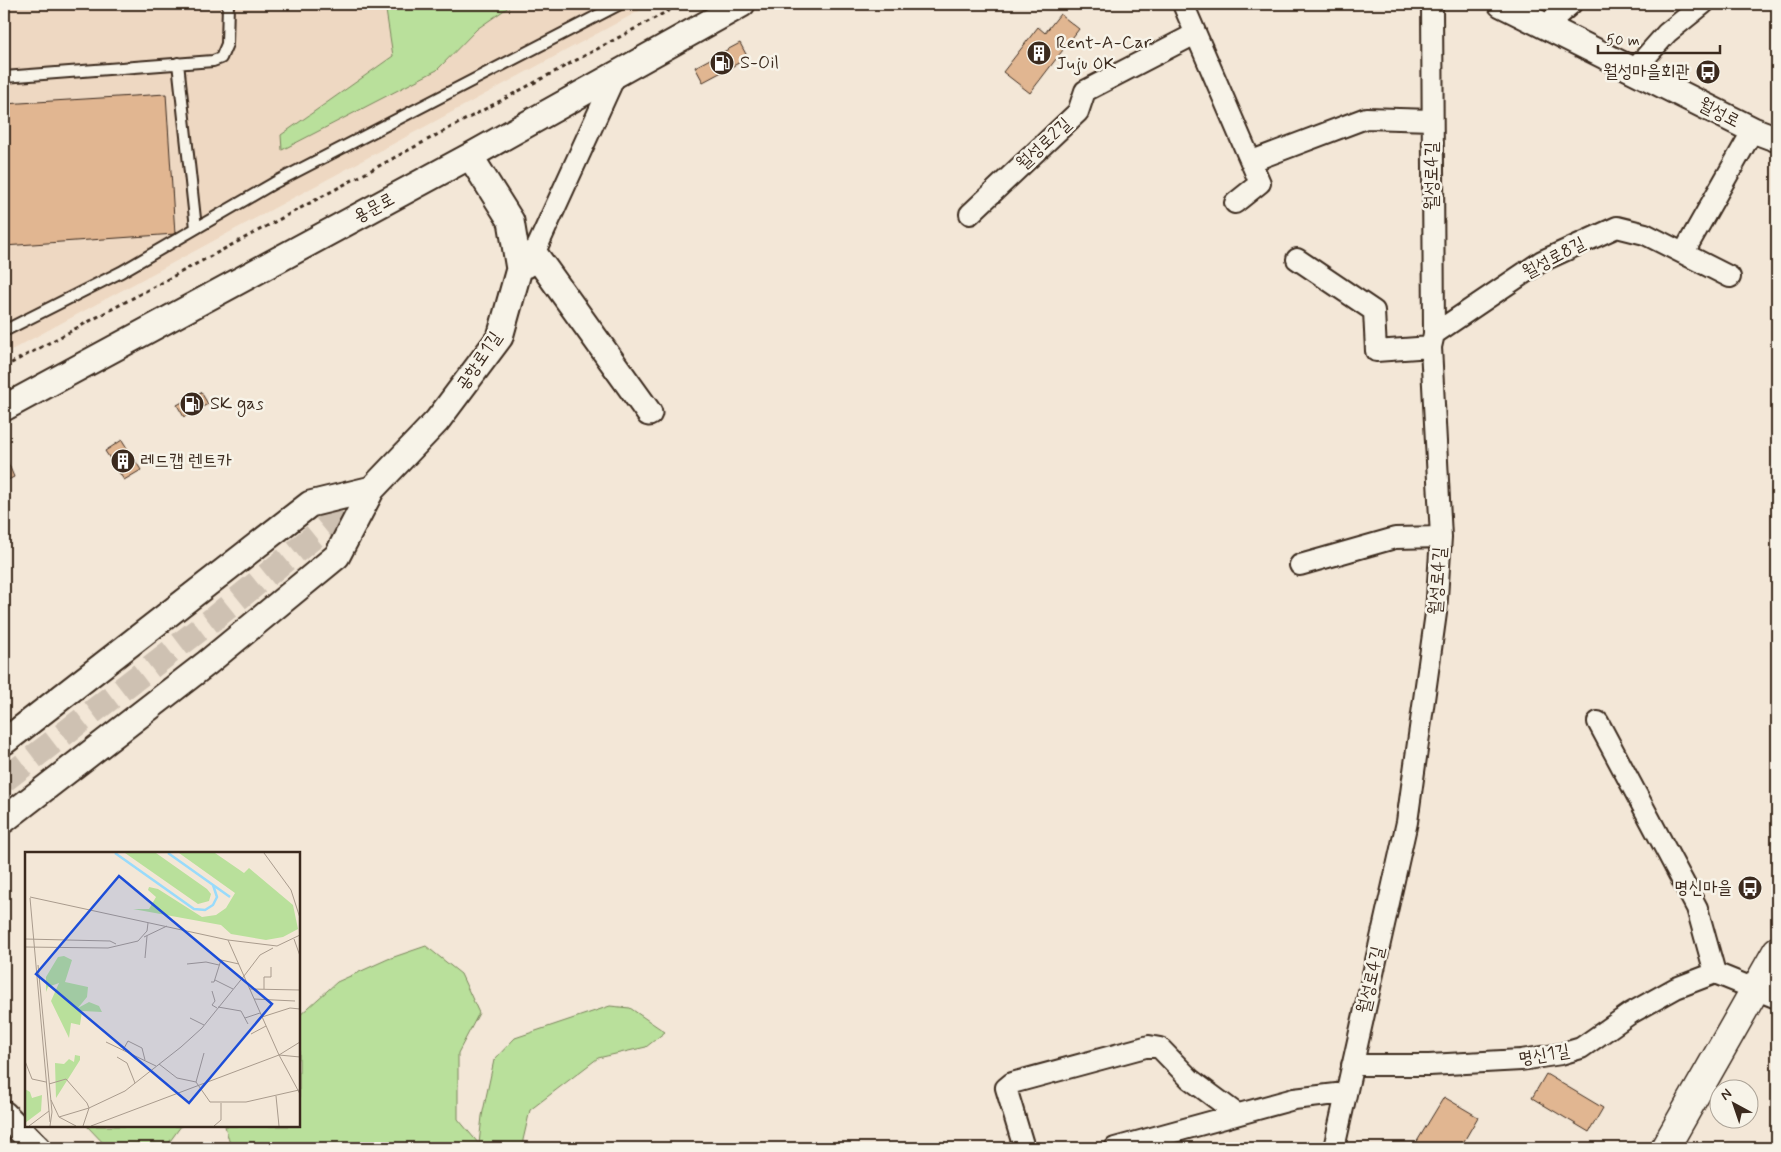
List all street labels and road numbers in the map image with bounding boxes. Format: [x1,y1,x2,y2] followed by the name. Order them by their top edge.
[1694,92,1744,134] street label: 월성로
[1011,112,1077,176] street label: 월성로2길
[1420,141,1444,210] street label: 월성로4길
[349,187,399,229] street label: 용문로
[1518,231,1590,285] street label: 월성로8길
[451,327,508,395] street label: 공항로1길
[1424,546,1452,616] street label: 월성로4길
[1352,943,1391,1016] street label: 월성로4길
[1517,1039,1572,1071] street label: 명신1길

